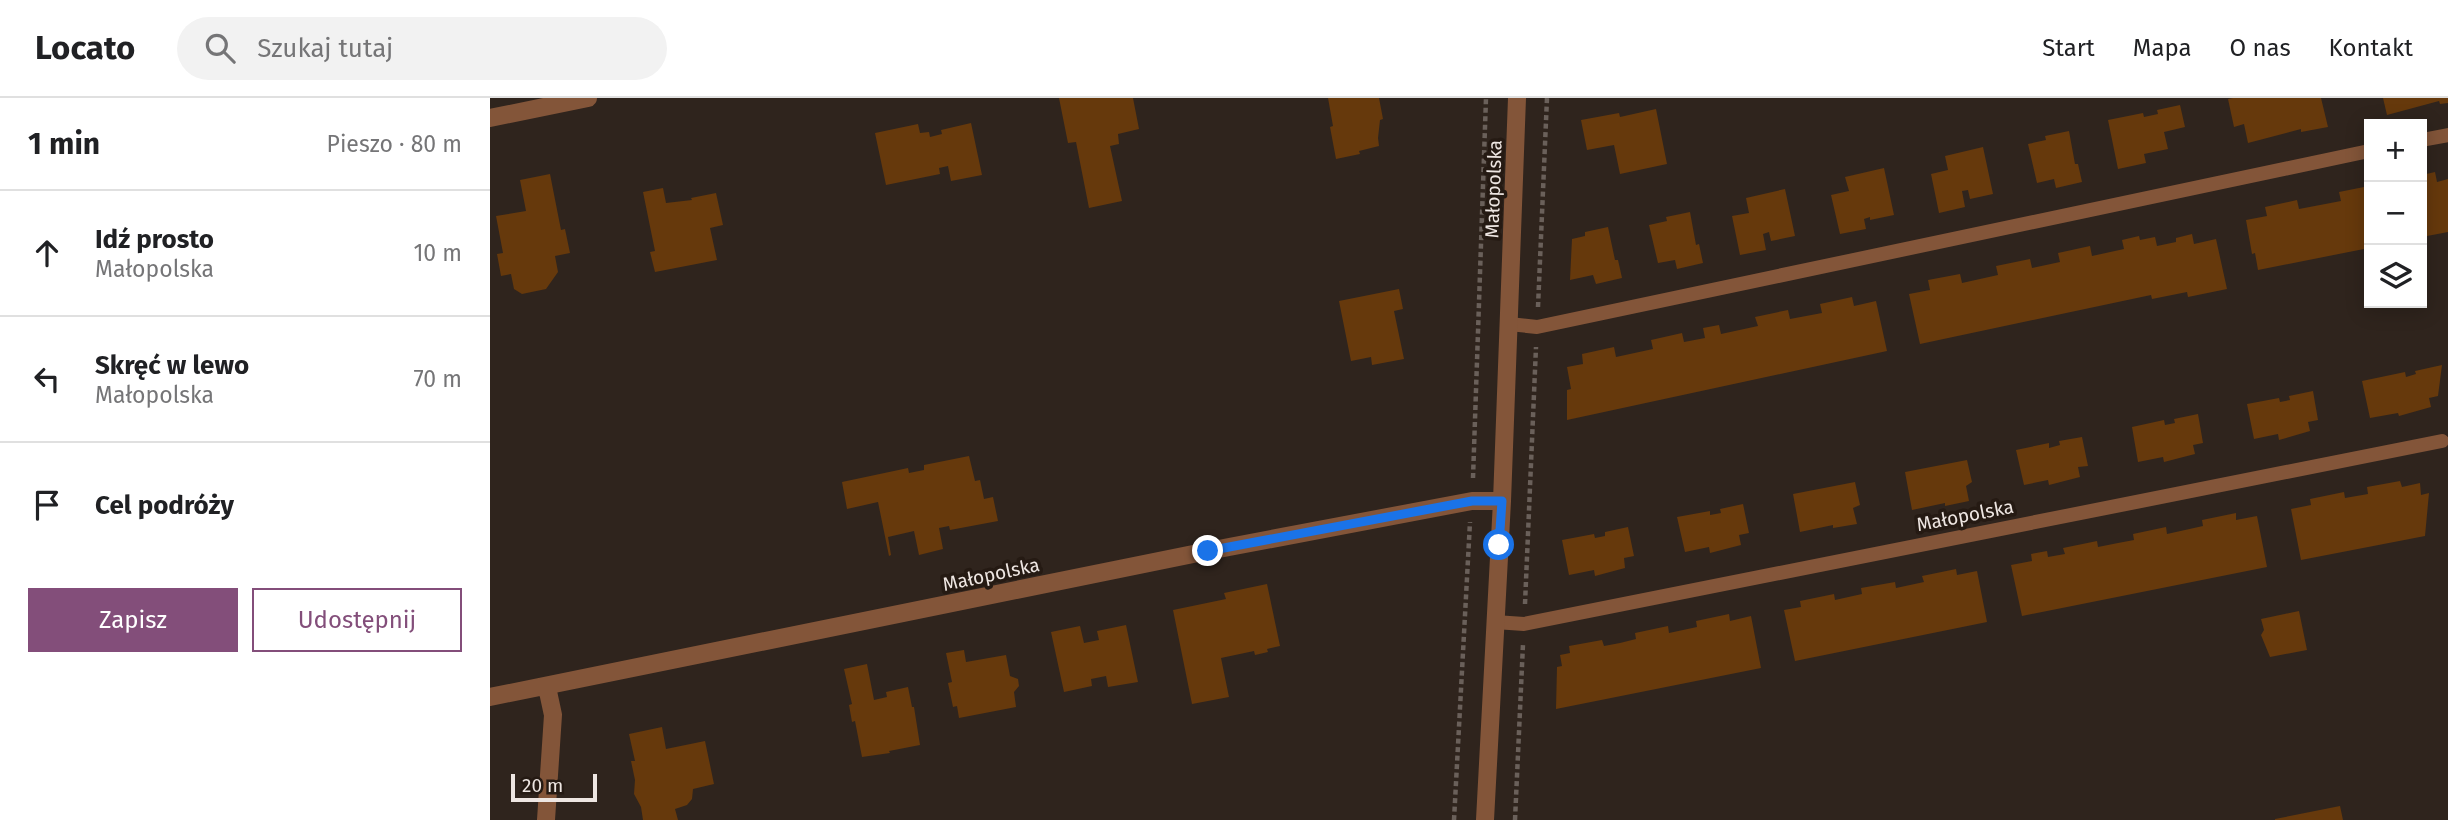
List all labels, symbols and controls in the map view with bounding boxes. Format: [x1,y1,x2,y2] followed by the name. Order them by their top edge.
[177,17,667,80] search box
[35,28,135,68] text: Locato
[201,29,239,67] icon: search
[257,33,393,64] text: Szukaj tutaj
[2042,34,2095,62] text: Start
[2133,34,2192,62] text: Mapa
[2230,34,2291,62] text: O nas
[2329,34,2413,62] text: Kontakt
[2364,119,2427,308] map controls
[2364,119,2427,182] button: +
[28,126,100,162] text: 1 min
[327,130,462,158] text: Pieszo · 80 m
[1480,139,1507,239] street label: Małopolska
[2364,182,2427,245] button: −
[95,224,214,255] text: Idź prosto
[28,234,66,272] icon: ahead
[413,239,462,267] text: 10 m
[2364,245,2427,308] button: layers
[95,255,214,283] text: Małopolska
[95,350,249,381] text: Skręć w lewo
[28,360,66,398] icon: left
[413,365,462,393] text: 70 m
[95,381,214,409] text: Małopolska
[28,486,66,524] icon: arrive
[95,490,234,521] text: Cel podróży
[1915,495,2016,536] street label: Małopolska
[1483,529,1514,560] route start
[1192,535,1223,566] route end
[941,553,1042,596] street label: Małopolska
[28,588,238,652] button: Zapisz
[252,588,462,652] button: Udostępnij
[511,771,597,803] scale bar
[522,774,563,797] text: 20 m

